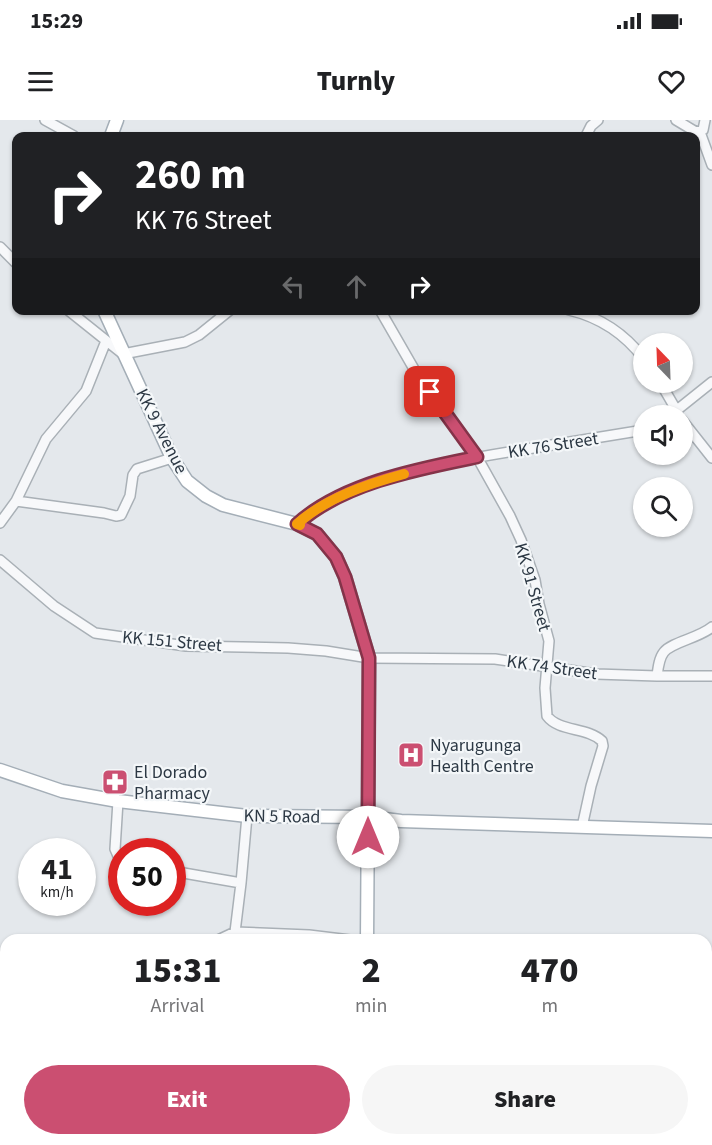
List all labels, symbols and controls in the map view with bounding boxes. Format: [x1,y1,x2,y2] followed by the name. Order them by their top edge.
[30,5,83,37] text: 15:29
[317,62,395,101] text: Turnly
[24,65,57,98] icon: menu
[655,65,688,98] icon: heart
[135,145,246,205] text: 260 m
[36,156,114,234] icon: right
[135,201,272,240] text: KK 76 Street
[277,270,310,303] icon: left
[340,270,373,303] icon: ahead
[403,270,436,303] icon: right
[633,333,693,393] north arrow
[633,333,693,537] map controls
[404,366,455,417] pin
[413,375,446,408] icon: arrive
[129,384,194,478] street label: KK 9 Avenue
[633,405,693,465] button: sound
[506,426,600,465] street label: KK 76 Street
[633,477,693,537] button: search
[508,540,557,634] street label: KK 91 Street
[121,625,223,658] street label: KK 151 Street
[505,649,599,686] street label: KK 74 Street
[430,733,534,779] place label: Nyarugunga Health Centre
[396,740,426,770] hospital icon: Nyarugunga Health Centre
[134,760,211,806] place label: El Dorado Pharmacy
[100,767,130,797] pharmacy icon: El Dorado Pharmacy
[243,803,321,830] street label: KN 5 Road
[336,805,400,869] position arrow
[108,838,186,916] speed limit sign: 50
[41,848,73,891] text: 41
[40,882,74,903] text: km/h
[133,945,222,996] text: 15:31
[362,945,381,996] text: 2
[521,945,579,996] text: 470
[151,992,204,1020] text: Arrival
[355,992,387,1020] text: min
[541,992,558,1020] text: m
[24,1065,350,1134] button: Exit
[362,1065,688,1134] button: Share

